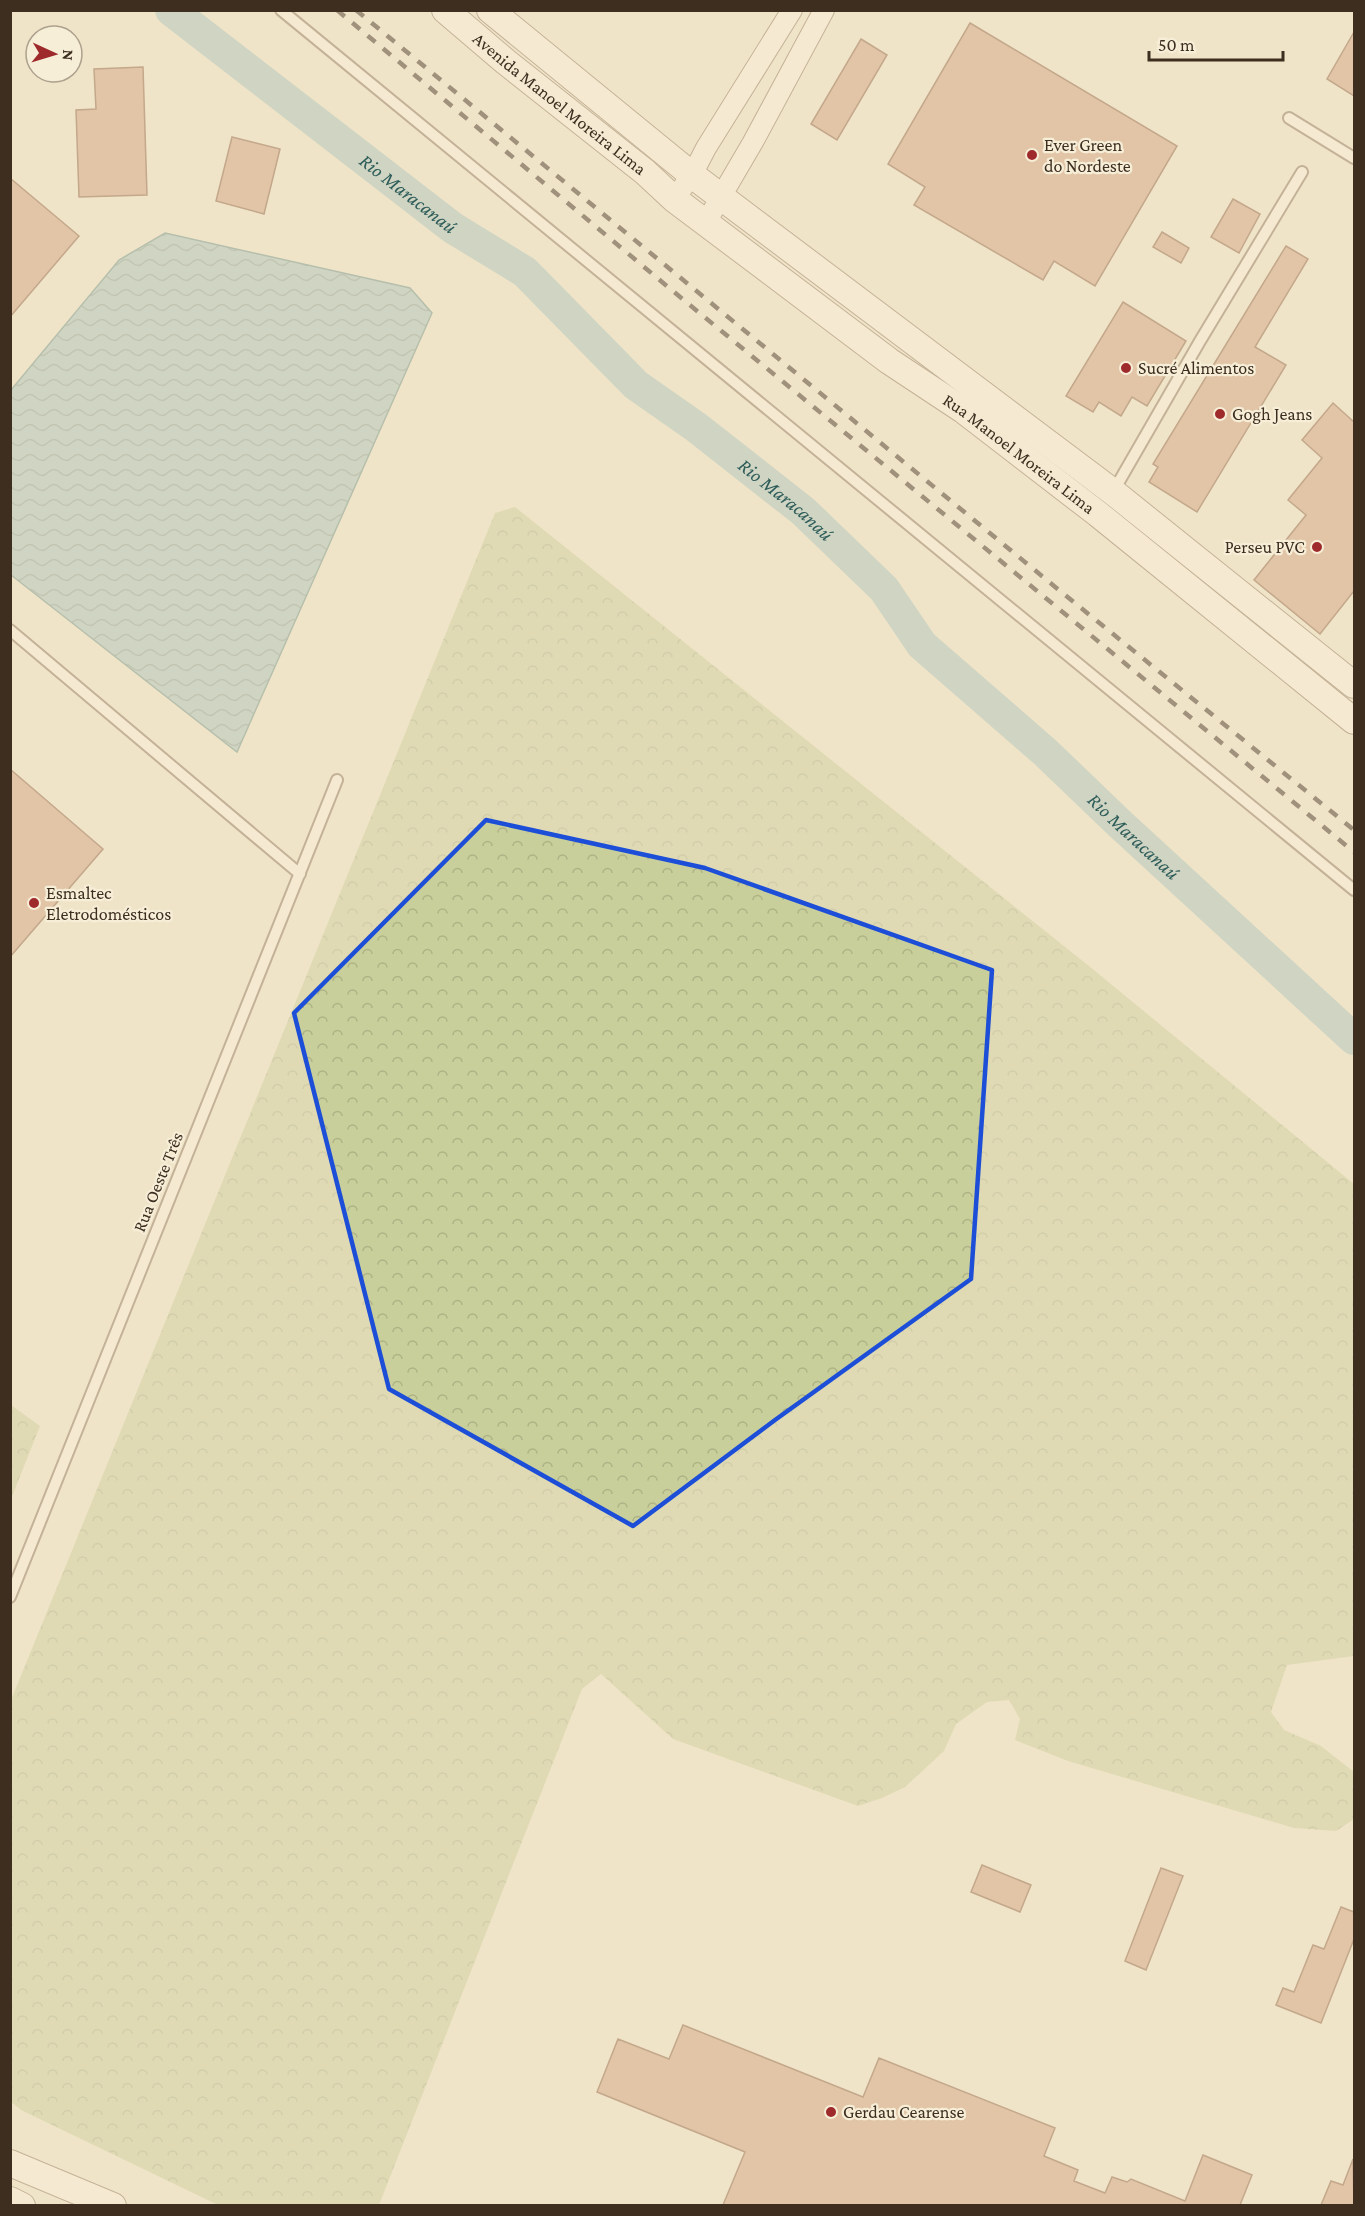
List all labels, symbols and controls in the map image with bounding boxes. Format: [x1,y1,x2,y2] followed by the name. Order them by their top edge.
[24,24,84,84] north arrow
[1149,24,1282,62] scale bar
[469,28,650,179] street label: Avenida Manoel Moreira Lima
[1158,35,1195,55] text: 50 m
[60,49,77,61] text: N
[1044,135,1131,176] place label: Ever Green do Nordeste
[1025,148,1039,162] marker: Ever Green do Nordeste
[355,149,461,238] water label: Rio Maracanaú
[1138,358,1254,378] place label: Sucré Alimentos
[1119,361,1133,375] marker: Sucré Alimentos
[939,390,1099,518] street label: Rua Manoel Moreira Lima
[1232,404,1312,424] place label: Gogh Jeans
[1213,407,1227,421] marker: Gogh Jeans
[734,454,838,545] water label: Rio Maracanaú
[1225,537,1305,557] place label: Perseu PVC
[1310,540,1324,554] marker: Perseu PVC
[1084,788,1184,884] water label: Rio Maracanaú
[46,883,171,924] place label: Esmaltec Eletrodomésticos
[27,896,41,910] marker: Esmaltec Eletrodomésticos
[129,1129,187,1235] street label: Rua Oeste Três
[843,2102,964,2122] place label: Gerdau Cearense
[824,2105,838,2119] marker: Gerdau Cearense

